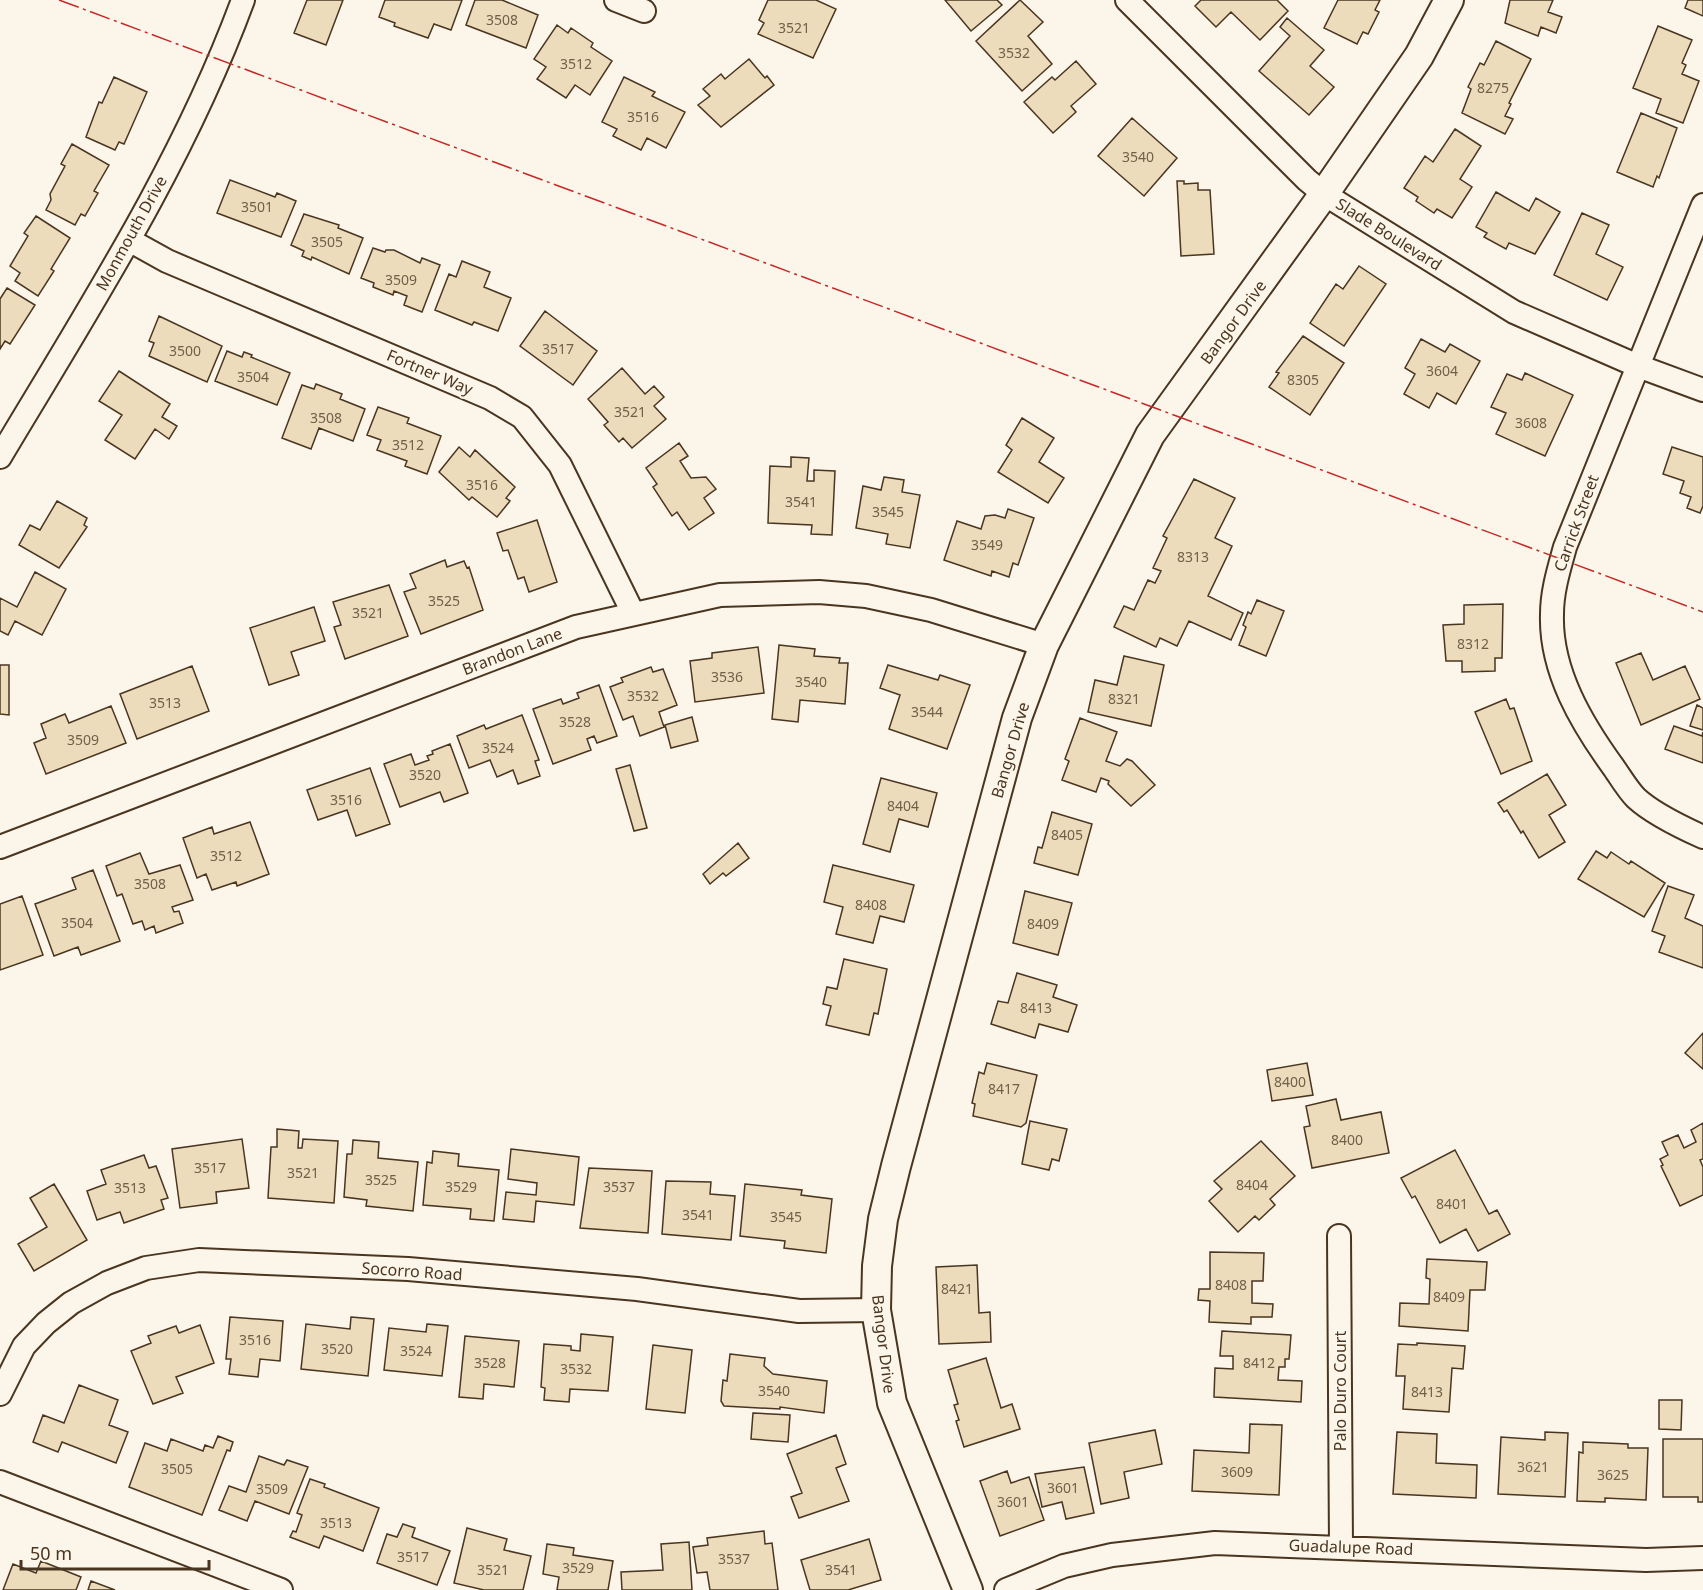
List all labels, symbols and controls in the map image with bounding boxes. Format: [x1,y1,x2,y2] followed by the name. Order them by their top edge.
[486,10,518,29] house number: 3508
[778,18,810,37] house number: 3521
[998,43,1030,62] house number: 3532
[560,54,592,73] house number: 3512
[1477,78,1509,97] house number: 8275
[627,107,659,126] house number: 3516
[1122,147,1154,166] house number: 3540
[90,172,172,294] street label: Monmouth Drive
[1332,193,1446,275] street label: Slade Boulevard
[241,197,273,216] house number: 3501
[311,232,343,251] house number: 3505
[385,270,417,289] house number: 3509
[1195,275,1271,369] street label: Bangor Drive
[542,339,574,358] house number: 3517
[169,341,201,360] house number: 3500
[383,344,477,400] street label: Fortner Way
[1426,361,1458,380] house number: 3604
[237,367,269,386] house number: 3504
[1287,370,1319,389] house number: 8305
[614,402,646,421] house number: 3521
[310,408,342,427] house number: 3508
[1515,413,1547,432] house number: 3608
[392,435,424,454] house number: 3512
[1548,471,1604,574] street label: Carrick Street
[466,475,498,494] house number: 3516
[785,492,817,511] house number: 3541
[872,502,904,521] house number: 3545
[971,535,1003,554] house number: 3549
[1177,547,1209,566] house number: 8313
[428,591,460,610] house number: 3525
[352,603,384,622] house number: 3521
[459,622,565,680] street label: Brandon Lane
[1457,634,1489,653] house number: 8312
[711,667,743,686] house number: 3536
[795,672,827,691] house number: 3540
[627,686,659,705] house number: 3532
[1108,689,1140,708] house number: 8321
[149,693,181,712] house number: 3513
[986,699,1034,801] street label: Bangor Drive
[911,702,943,721] house number: 3544
[559,712,591,731] house number: 3528
[67,730,99,749] house number: 3509
[482,738,514,757] house number: 3524
[409,765,441,784] house number: 3520
[330,790,362,809] house number: 3516
[887,796,919,815] house number: 8404
[1051,825,1083,844] house number: 8405
[210,846,242,865] house number: 3512
[134,874,166,893] house number: 3508
[855,895,887,914] house number: 8408
[61,913,93,932] house number: 3504
[1027,914,1059,933] house number: 8409
[1020,998,1052,1017] house number: 8413
[1274,1072,1306,1091] house number: 8400
[988,1079,1020,1098] house number: 8417
[1331,1130,1363,1149] house number: 8400
[194,1158,226,1177] house number: 3517
[287,1163,319,1182] house number: 3521
[365,1170,397,1189] house number: 3525
[1236,1175,1268,1194] house number: 8404
[445,1177,477,1196] house number: 3529
[603,1177,635,1196] house number: 3537
[114,1178,146,1197] house number: 3513
[1436,1194,1468,1213] house number: 8401
[682,1205,714,1224] house number: 3541
[770,1207,802,1226] house number: 3545
[361,1257,463,1285] street label: Socorro Road
[1215,1275,1247,1294] house number: 8408
[941,1279,973,1298] house number: 8421
[1433,1287,1465,1306] house number: 8409
[867,1293,901,1395] street label: Bangor Drive
[239,1330,271,1349] house number: 3516
[1329,1331,1351,1451] street label: Palo Duro Court
[321,1339,353,1358] house number: 3520
[400,1341,432,1360] house number: 3524
[474,1353,506,1372] house number: 3528
[1243,1353,1275,1372] house number: 8412
[560,1359,592,1378] house number: 3532
[758,1381,790,1400] house number: 3540
[1411,1382,1443,1401] house number: 8413
[1517,1457,1549,1476] house number: 3621
[161,1459,193,1478] house number: 3505
[1221,1462,1253,1481] house number: 3609
[1597,1465,1629,1484] house number: 3625
[1047,1478,1079,1497] house number: 3601
[256,1479,288,1498] house number: 3509
[997,1492,1029,1511] house number: 3601
[320,1513,352,1532] house number: 3513
[21,1533,208,1571] scale bar
[1288,1534,1414,1560] street label: Guadalupe Road
[30,1541,72,1565] text: 50 m
[397,1547,429,1566] house number: 3517
[718,1549,750,1568] house number: 3537
[562,1558,594,1577] house number: 3529
[477,1560,509,1579] house number: 3521
[825,1560,857,1579] house number: 3541

